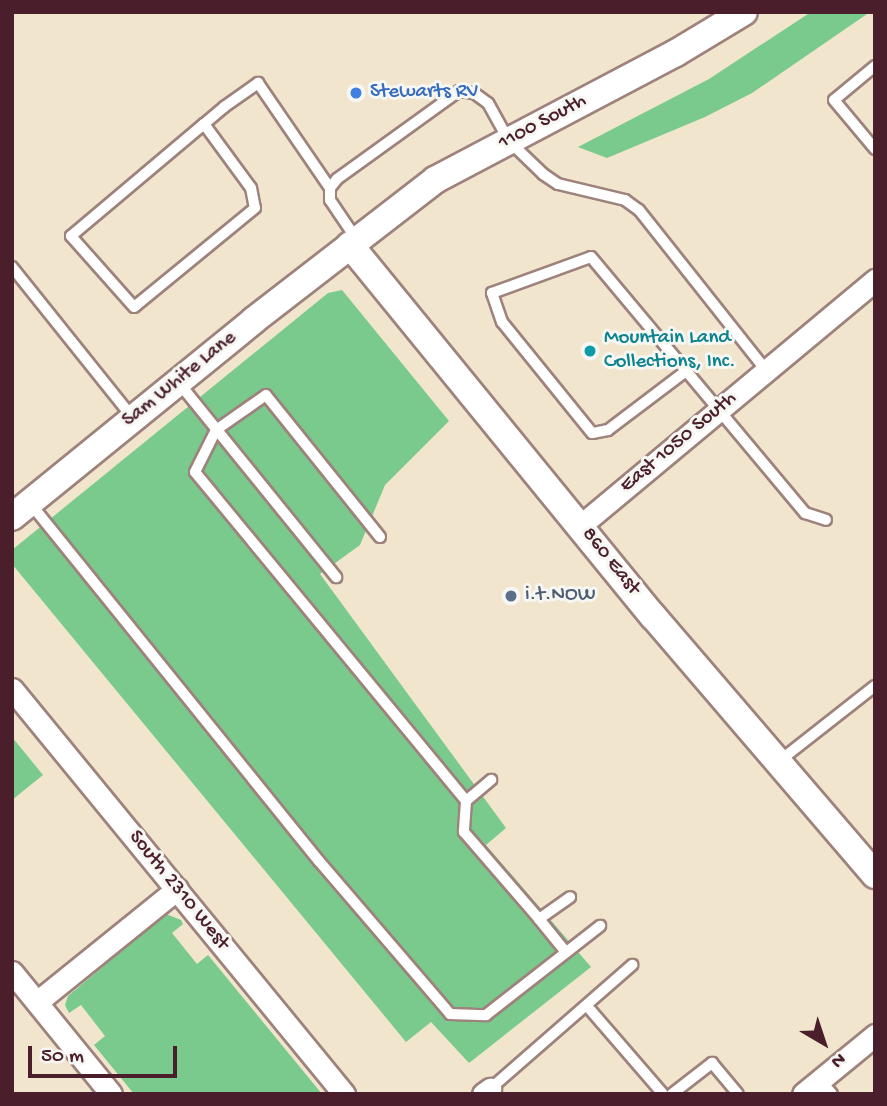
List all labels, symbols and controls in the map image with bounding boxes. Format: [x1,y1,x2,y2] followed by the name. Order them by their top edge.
[370,80,478,106] place label: Stewarts RV
[348,85,364,101] marker: Stewarts RV
[495,89,591,157] street label: 1100 South
[118,326,242,434] street label: Sam White Lane
[604,326,736,376] place label: Mountain Land Collections, Inc.
[582,343,598,359] marker: Mountain Land Collections, Inc.
[615,387,743,499] street label: East 1050 South
[575,523,645,601] street label: 860 East
[525,583,596,609] place label: i.t.NOW
[503,588,519,604] marker: i.t.NOW
[122,826,234,956] street label: South 2310 West
[789,1008,859,1078] north arrow
[32,1032,180,1076] scale bar
[41,1045,84,1070] text: 50 m
[825,1047,850,1073] text: N

